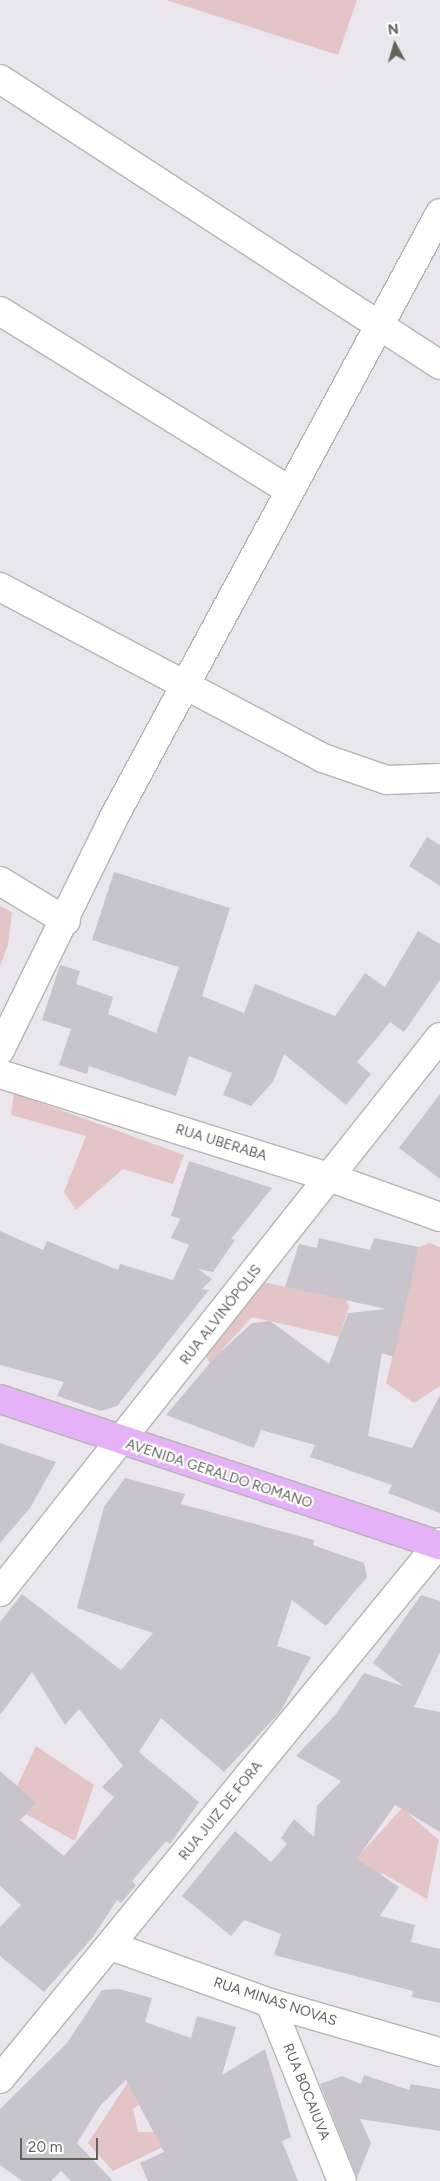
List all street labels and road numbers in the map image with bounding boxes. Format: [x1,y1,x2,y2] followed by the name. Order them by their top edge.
[173,1121,269,1165] street label: RUA UBERABA
[177,1262,265,1368] street label: RUA ALVINÓPOLIS
[124,1436,314,1512] street label: AVENIDA GERALDO ROMANO
[176,1758,266,1864] street label: RUA JUIZ DE FORA
[211,1974,339,2030] street label: RUA MINAS NOVAS
[279,2041,333,2143] street label: RUA BOCAIUVA

